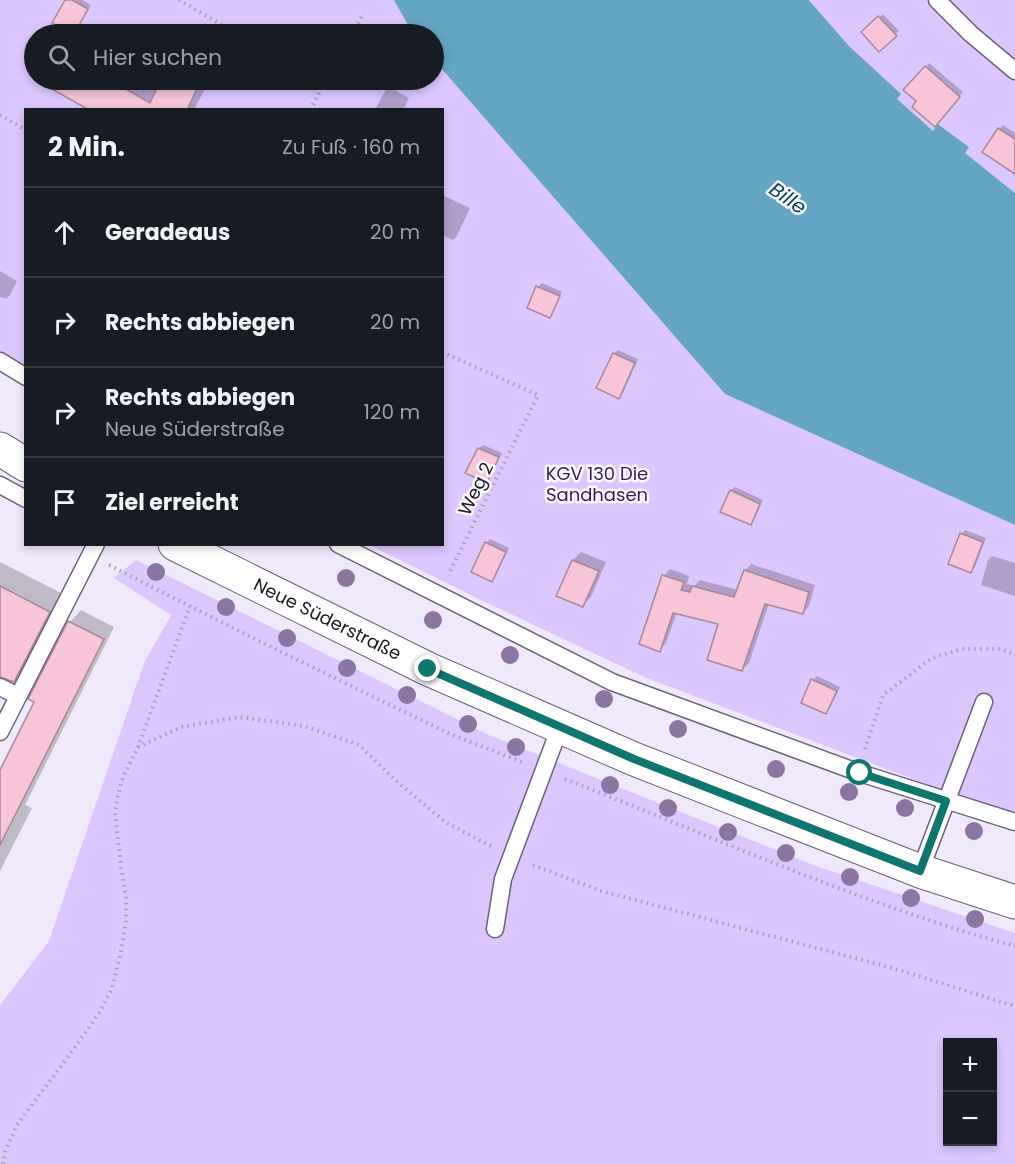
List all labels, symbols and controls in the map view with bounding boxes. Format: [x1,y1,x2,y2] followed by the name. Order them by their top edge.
[24,24,444,90] search box
[45,41,78,74] icon: search
[93,42,222,73] text: Hier suchen
[48,129,125,165] text: 2 Min.
[282,133,420,161] text: Zu Fuß · 160 m
[764,175,812,221] water label: Bille
[48,216,81,249] icon: ahead
[105,217,230,248] text: Geradeaus
[370,218,420,246] text: 20 m
[48,306,81,339] icon: right
[105,307,295,338] text: Rechts abbiegen
[370,308,420,336] text: 20 m
[105,382,295,413] text: Rechts abbiegen
[48,396,81,429] icon: right
[364,398,420,426] text: 120 m
[105,415,285,443] text: Neue Süderstraße
[452,458,499,519] street label: Weg 2
[546,461,648,507] park label: KGV 130 Die Sandhasen
[48,486,81,519] icon: arrive
[105,487,239,518] text: Ziel erreicht
[250,572,406,666] street label: Neue Süderstraße
[414,655,440,681] route end
[846,759,872,785] route start
[943,1038,997,1146] map controls
[943,1038,997,1092] button: +
[943,1092,997,1146] button: −

